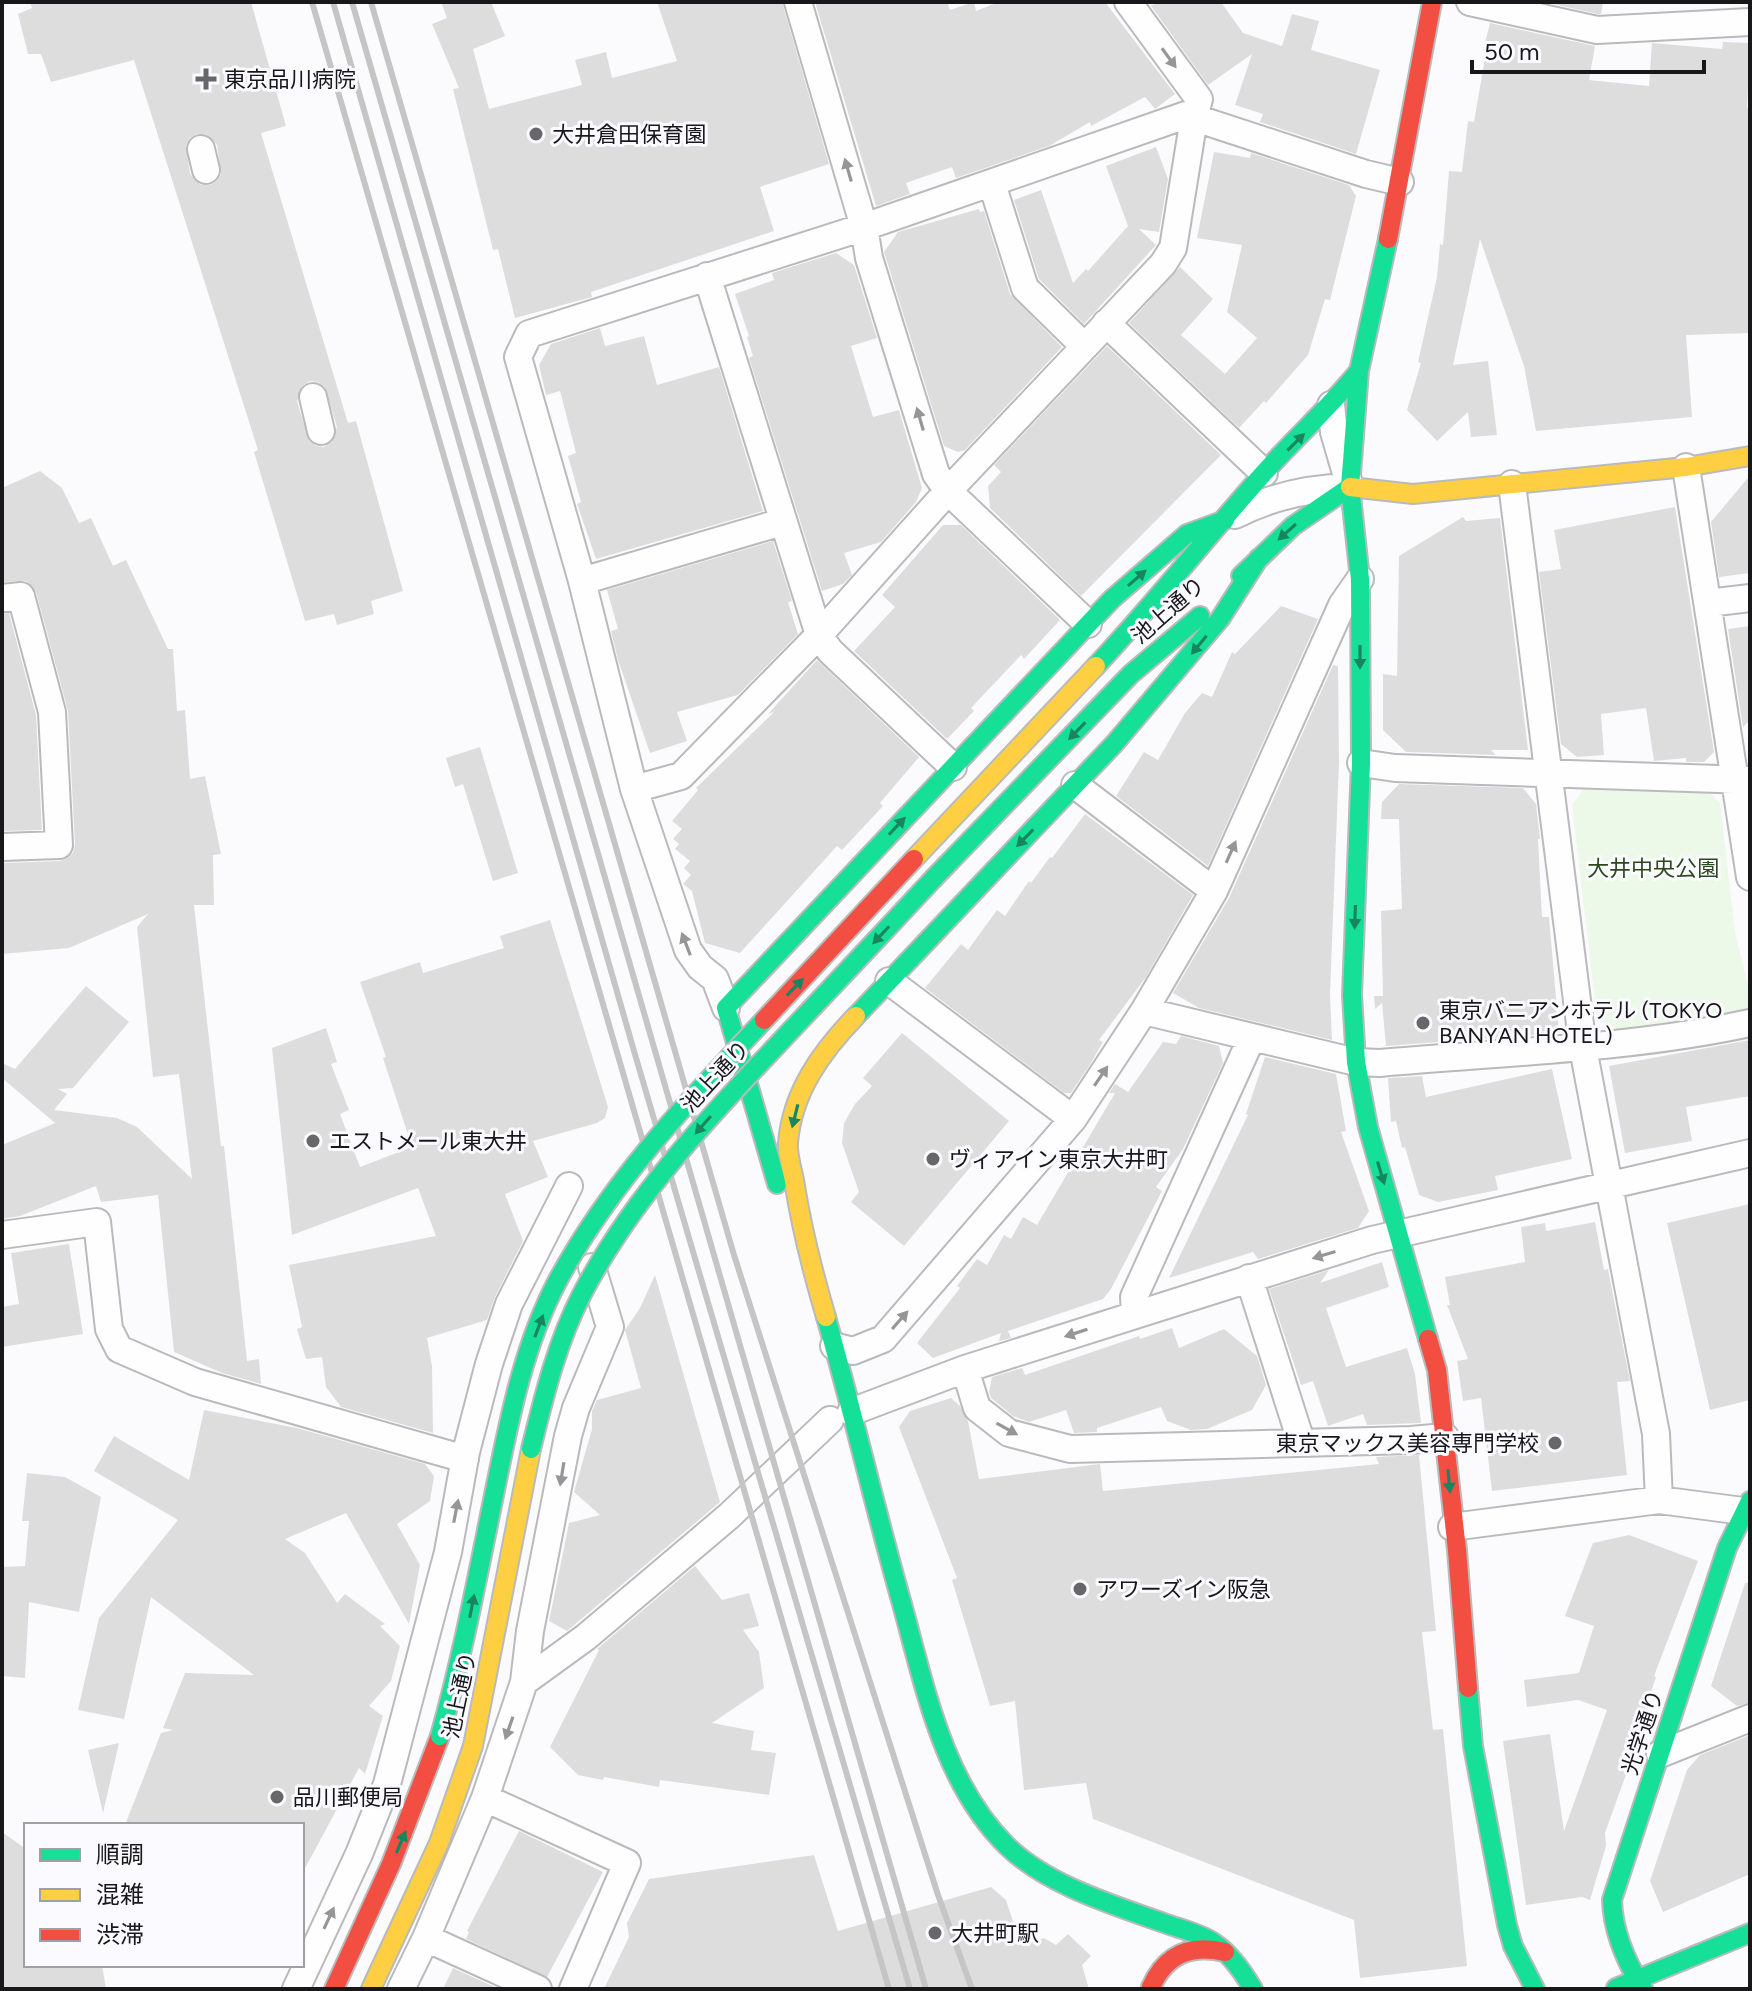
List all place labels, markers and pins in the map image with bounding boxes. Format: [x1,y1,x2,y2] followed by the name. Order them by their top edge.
[224,66,356,93] place label: 東京品川病院
[195,68,217,90] marker: 東京品川病院
[552,121,706,148] place label: 大井倉田保育園
[527,125,545,143] marker: 大井倉田保育園
[1439,997,1722,1049] place label: 東京バニアンホテル (TOKYO BANYAN HOTEL)
[1414,1014,1432,1032] marker: 東京バニアンホテル (TOKYO BANYAN HOTEL)
[329,1128,527,1155] place label: エストメール東大井
[304,1132,322,1150] marker: エストメール東大井
[949,1146,1168,1173] place label: ヴィアイン東京大井町
[924,1150,942,1168] marker: ヴィアイン東京大井町
[1276,1430,1539,1457] place label: 東京マックス美容専門学校
[1546,1434,1564,1452] marker: 東京マックス美容専門学校
[1096,1576,1271,1603] place label: アワーズイン阪急
[1071,1580,1089,1598] marker: アワーズイン阪急
[293,1784,403,1811] place label: 品川郵便局
[268,1788,286,1806] marker: 品川郵便局
[951,1920,1039,1947] place label: 大井町駅
[926,1924,944,1942] marker: 大井町駅

